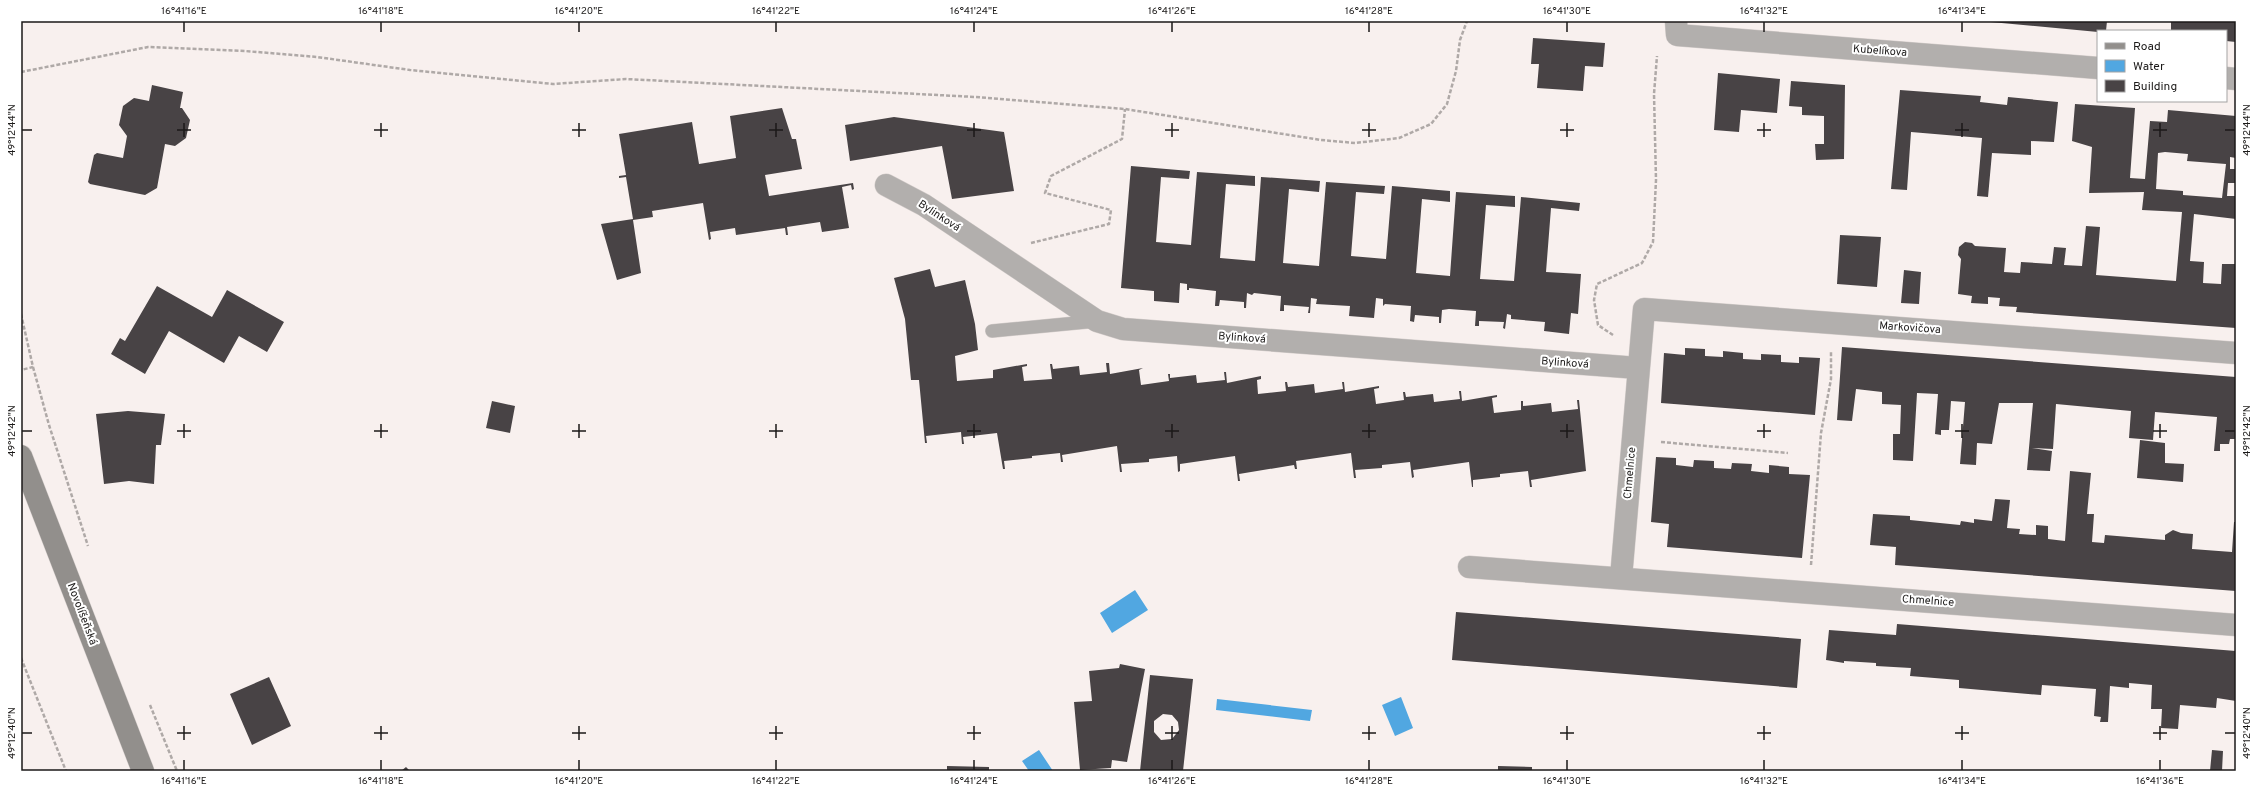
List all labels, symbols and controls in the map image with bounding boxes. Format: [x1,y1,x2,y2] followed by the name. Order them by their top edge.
[161,5,207,18] text: 16°41'16"E
[358,5,404,18] text: 16°41'18"E
[555,5,603,18] text: 16°41'20"E
[752,5,800,18] text: 16°41'22"E
[950,5,998,18] text: 16°41'24"E
[1148,5,1196,18] text: 16°41'26"E
[1345,5,1393,18] text: 16°41'28"E
[1543,5,1591,18] text: 16°41'30"E
[1740,5,1788,18] text: 16°41'32"E
[1938,5,1986,18] text: 16°41'34"E
[2097,30,2227,102] legend
[2133,39,2161,55] text: Road
[1852,42,1908,60] street label: Kubelíkova
[2133,59,2165,75] text: Water
[2133,79,2177,95] text: Building
[6,104,19,156] text: 49°12'44"N
[2241,104,2254,156] text: 49°12'44"N
[915,197,963,235] street label: Bylinková
[1879,319,1941,337] street label: Markovičova
[1218,329,1266,347] street label: Bylinková
[1541,354,1589,372] street label: Bylinková
[6,405,19,457] text: 49°12'42"N
[2241,405,2254,457] text: 49°12'42"N
[1621,446,1639,500] street label: Chmelnice
[64,581,100,647] street label: Novolíšeňská
[1901,592,1955,610] street label: Chmelnice
[6,707,19,759] text: 49°12'40"N
[2241,707,2254,759] text: 49°12'40"N
[161,775,207,788] text: 16°41'16"E
[358,775,404,788] text: 16°41'18"E
[555,775,603,788] text: 16°41'20"E
[752,775,800,788] text: 16°41'22"E
[950,775,998,788] text: 16°41'24"E
[1148,775,1196,788] text: 16°41'26"E
[1345,775,1393,788] text: 16°41'28"E
[1543,775,1591,788] text: 16°41'30"E
[1740,775,1788,788] text: 16°41'32"E
[1938,775,1986,788] text: 16°41'34"E
[2136,775,2184,788] text: 16°41'36"E

